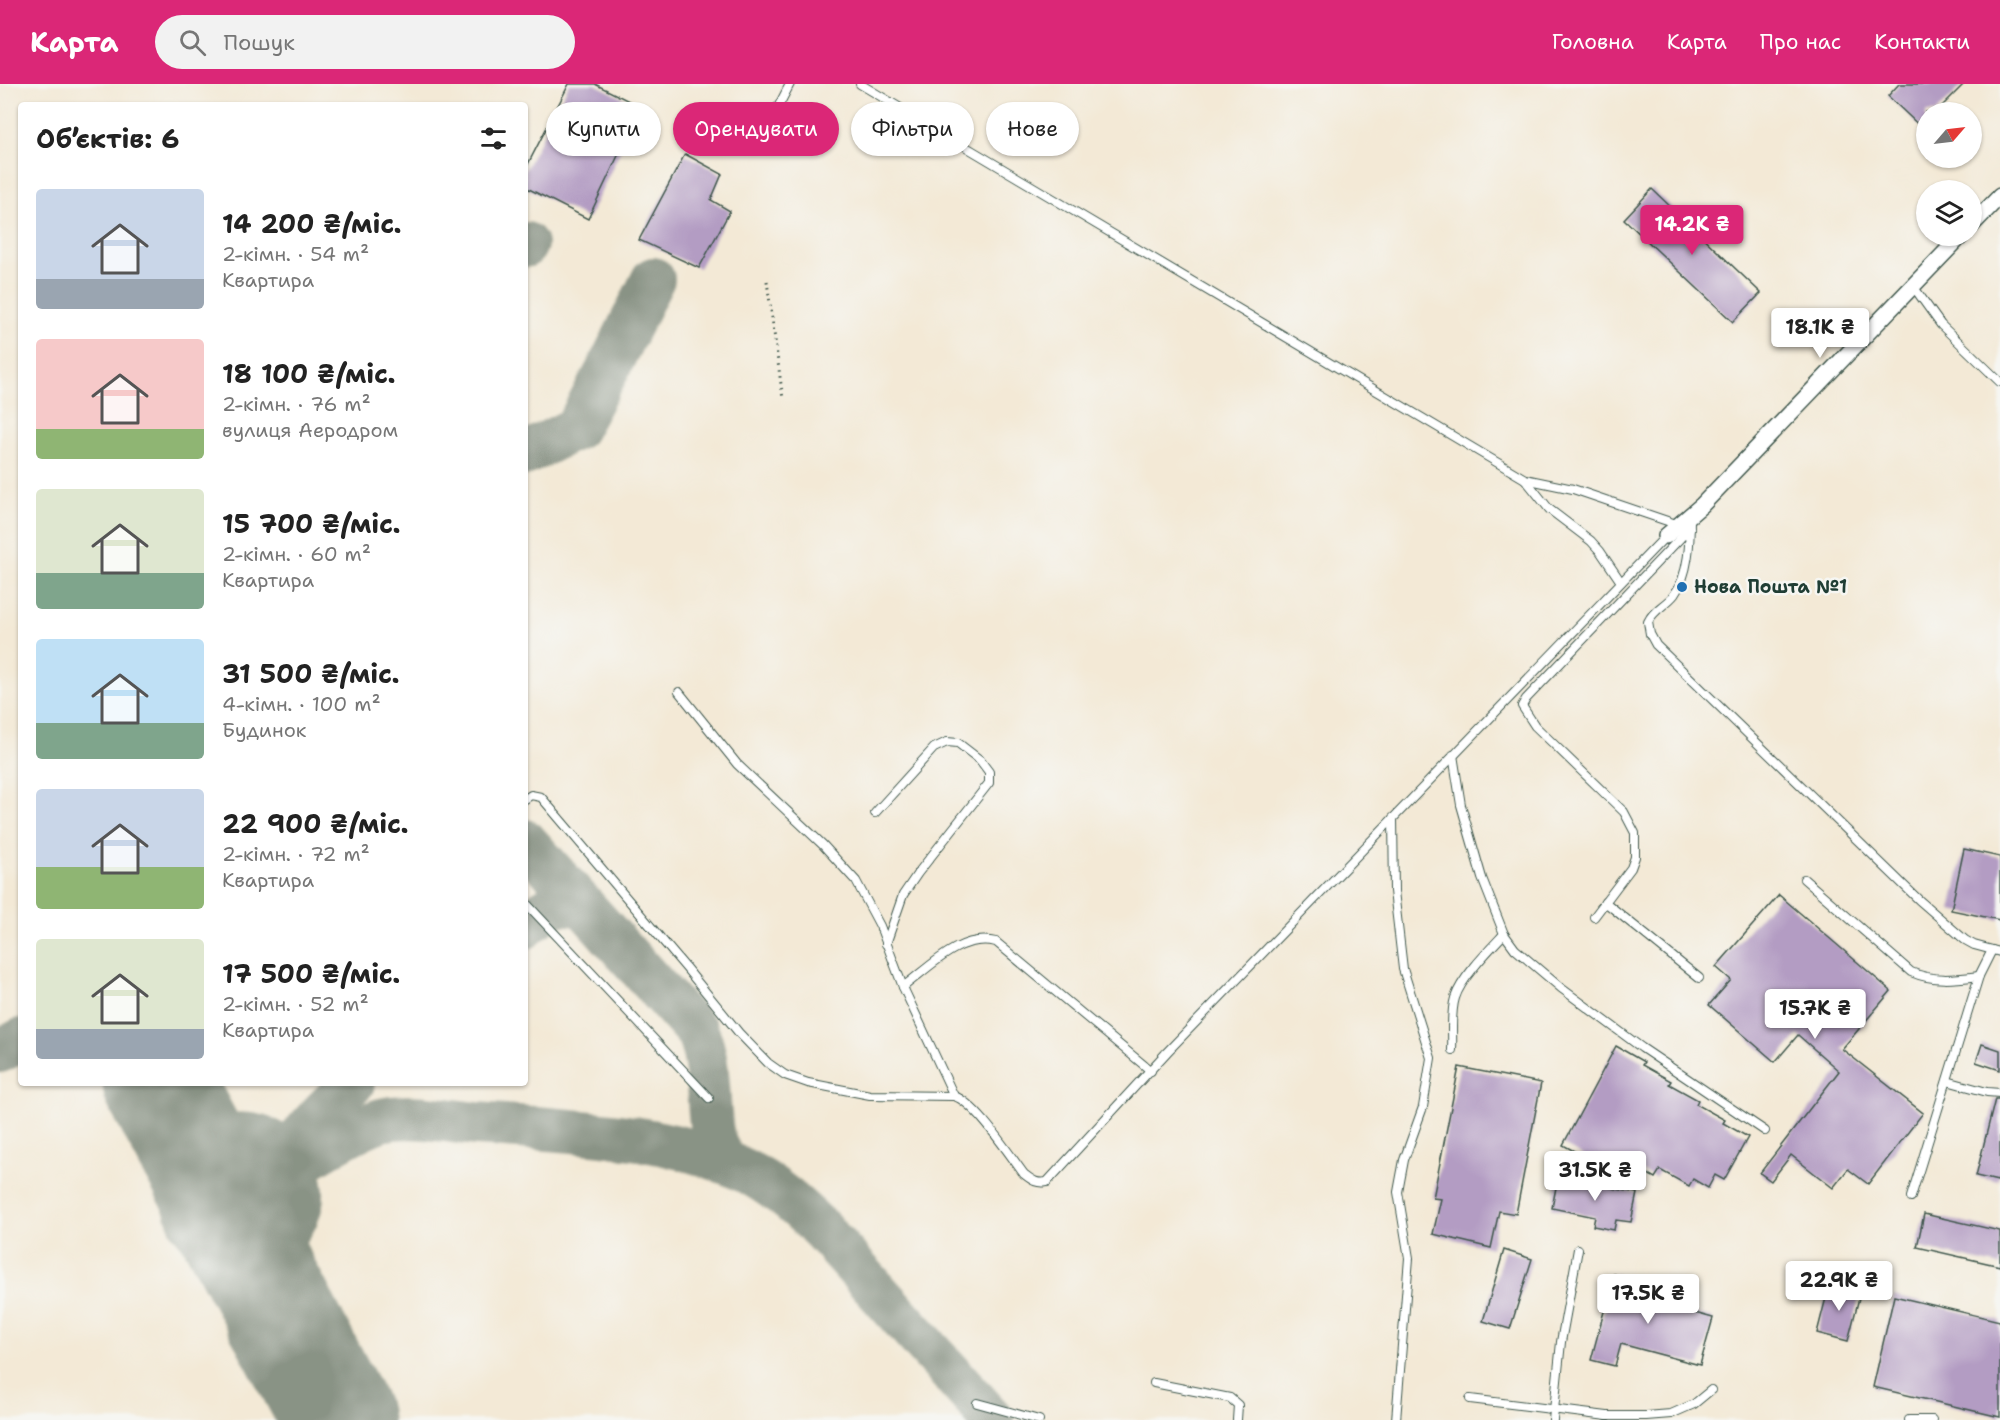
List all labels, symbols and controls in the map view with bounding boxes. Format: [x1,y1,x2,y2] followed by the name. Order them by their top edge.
[155,15,575,69] search box
[30,23,119,61] text: Карта
[176,26,209,59] icon: search
[224,28,295,57] text: Пошук
[1552,28,1634,56] text: Головна
[1667,28,1727,56] text: Карта
[1760,28,1841,56] text: Про нас
[1874,28,1970,56] text: Контакти
[546,102,661,156] chip: Купити
[673,102,839,156] chip: Орендувати
[851,102,974,156] chip: Фільтри
[986,102,1079,156] chip: Нове
[1916,102,1982,168] north arrow
[1916,102,1982,246] map controls
[36,121,179,156] text: Об’єктів: 6
[477,122,510,155] icon: filters
[1916,180,1982,246] button: layers
[1637,205,1747,256] pin: 14.2K ₴
[222,206,402,241] text: 14 200 ₴/міс.
[1654,211,1730,237] text: 14.2K ₴
[84,213,156,285] icon: home
[222,241,369,267] text: 2-кімн. · 54 m²
[222,267,314,293] text: Квартира
[1765,308,1875,359] pin: 18.1K ₴
[1785,314,1855,340] text: 18.1K ₴
[222,356,395,391] text: 18 100 ₴/міс.
[84,363,156,435] icon: home
[222,391,371,417] text: 2-кімн. · 76 m²
[222,417,398,443] text: вулиця Аеродром
[222,506,401,541] text: 15 700 ₴/міс.
[84,513,156,585] icon: home
[222,541,371,567] text: 2-кімн. · 60 m²
[222,567,314,593] text: Квартира
[1694,575,1847,599] place label: Нова Пошта №1
[1675,580,1689,594] marker: Нова Пошта №1
[222,656,400,691] text: 31 500 ₴/міс.
[84,663,156,735] icon: home
[222,691,381,717] text: 4-кімн. · 100 m²
[222,717,306,743] text: Будинок
[222,806,409,841] text: 22 900 ₴/міс.
[84,813,156,885] icon: home
[222,841,370,867] text: 2-кімн. · 72 m²
[222,867,314,893] text: Квартира
[222,956,400,991] text: 17 500 ₴/міс.
[84,963,156,1035] icon: home
[1760,989,1870,1040] pin: 15.7K ₴
[222,991,369,1017] text: 2-кімн. · 52 m²
[1779,995,1851,1021] text: 15.7K ₴
[222,1017,314,1043] text: Квартира
[1540,1151,1650,1202] pin: 31.5K ₴
[1558,1157,1632,1183] text: 31.5K ₴
[1784,1261,1894,1312] pin: 22.9K ₴
[1800,1267,1878,1293] text: 22.9K ₴
[1593,1274,1703,1325] pin: 17.5K ₴
[1611,1280,1685,1306] text: 17.5K ₴

